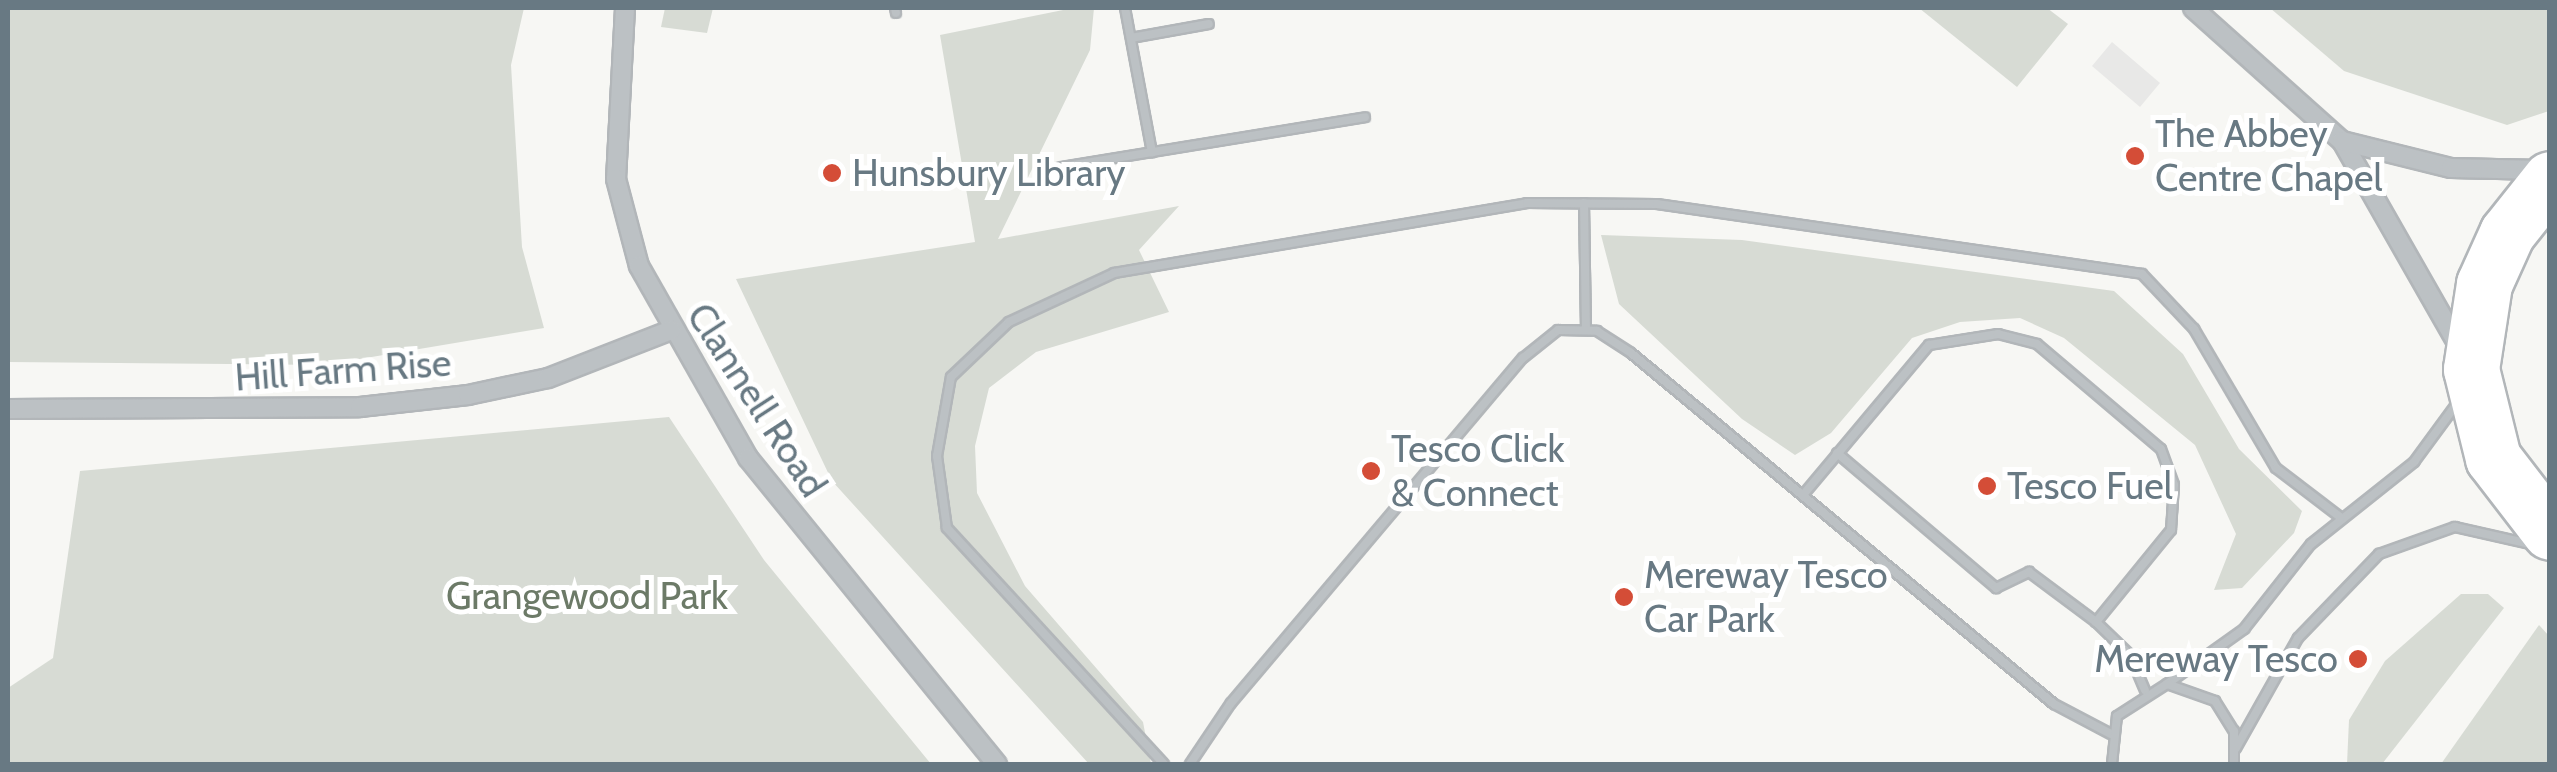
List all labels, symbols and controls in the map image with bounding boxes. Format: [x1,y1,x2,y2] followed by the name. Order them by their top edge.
[2155,111,2382,200] place label: The Abbey Centre Chapel
[2124,145,2146,167] marker: The Abbey Centre Chapel
[852,150,1125,196] place label: Hunsbury Library
[821,162,843,184] marker: Hunsbury Library
[678,295,836,505] street label: Clannell Road
[233,340,453,400] street label: Hill Farm Rise
[1391,426,1565,516] place label: Tesco Click & Connect
[1360,460,1382,482] marker: Tesco Click & Connect
[2007,463,2173,509] place label: Tesco Fuel
[1976,475,1998,497] marker: Tesco Fuel
[1644,552,1888,642] place label: Mereway Tesco Car Park
[446,573,728,619] park label: Grangewood Park
[1613,586,1635,608] marker: Mereway Tesco Car Park
[2094,636,2338,682] place label: Mereway Tesco
[2347,648,2369,670] marker: Mereway Tesco

